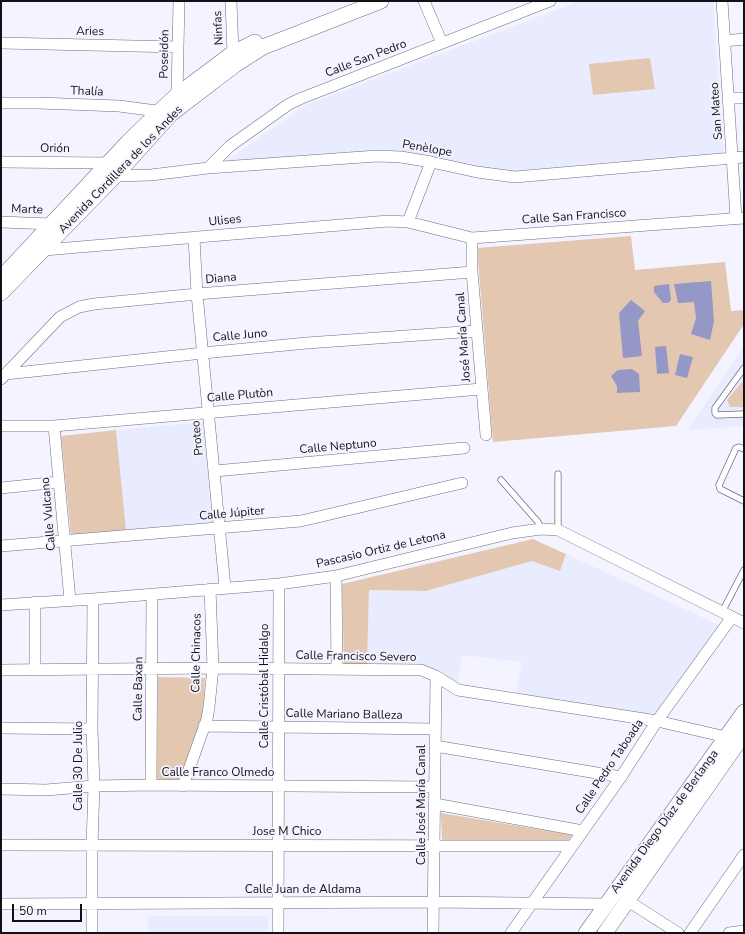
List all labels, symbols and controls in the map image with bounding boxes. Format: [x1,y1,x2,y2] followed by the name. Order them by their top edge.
[211,10,227,46] street label: Ninfas
[76,25,104,39] street label: Aries
[157,29,173,79] street label: Poseidón
[323,37,409,81] street label: Calle San Pedro
[708,82,726,140] street label: San Mateo
[70,84,104,100] street label: Thalía
[56,103,186,237] street label: Avenida Cordillera de los Andes
[401,138,453,160] street label: Penèlope
[40,142,70,156] street label: Orión
[11,202,43,218] street label: Marte
[521,206,627,228] street label: Calle San Francisco
[208,212,242,230] street label: Ulises
[205,270,237,288] street label: Diana
[454,292,474,382] street label: José María Canal
[212,326,268,346] street label: Calle Juno
[206,386,274,406] street label: Calle Plutòn
[189,420,207,456] street label: Proteo
[299,436,377,458] street label: Calle Neptuno
[39,477,59,551] street label: Calle Vulcano
[199,504,265,524] street label: Calle Júpiter
[315,528,447,572] street label: Pascasio Ortiz de Letona
[189,613,205,693] street label: Calle Chinacos
[258,624,272,748] street label: Calle Cristóbal Hidalgo
[295,649,417,665] street label: Calle Francisco Severo
[131,657,147,721] street label: Calle Baxan
[285,707,403,723] street label: Calle Mariano Balleza
[573,717,647,817] street label: Calle Pedro Taboada
[72,721,86,811] street label: Calle 30 De Julio
[415,745,429,865] street label: Calle José María Canal
[608,747,722,897] street label: Avenida Diego Díaz de Berlanga
[162,766,274,780] street label: Calle Franco Olmedo
[253,825,321,839] street label: Jose M Chico
[245,883,361,897] street label: Calle Juan de Aldama
[14,896,84,922] scale bar
[19,903,47,919] text: 50 m

